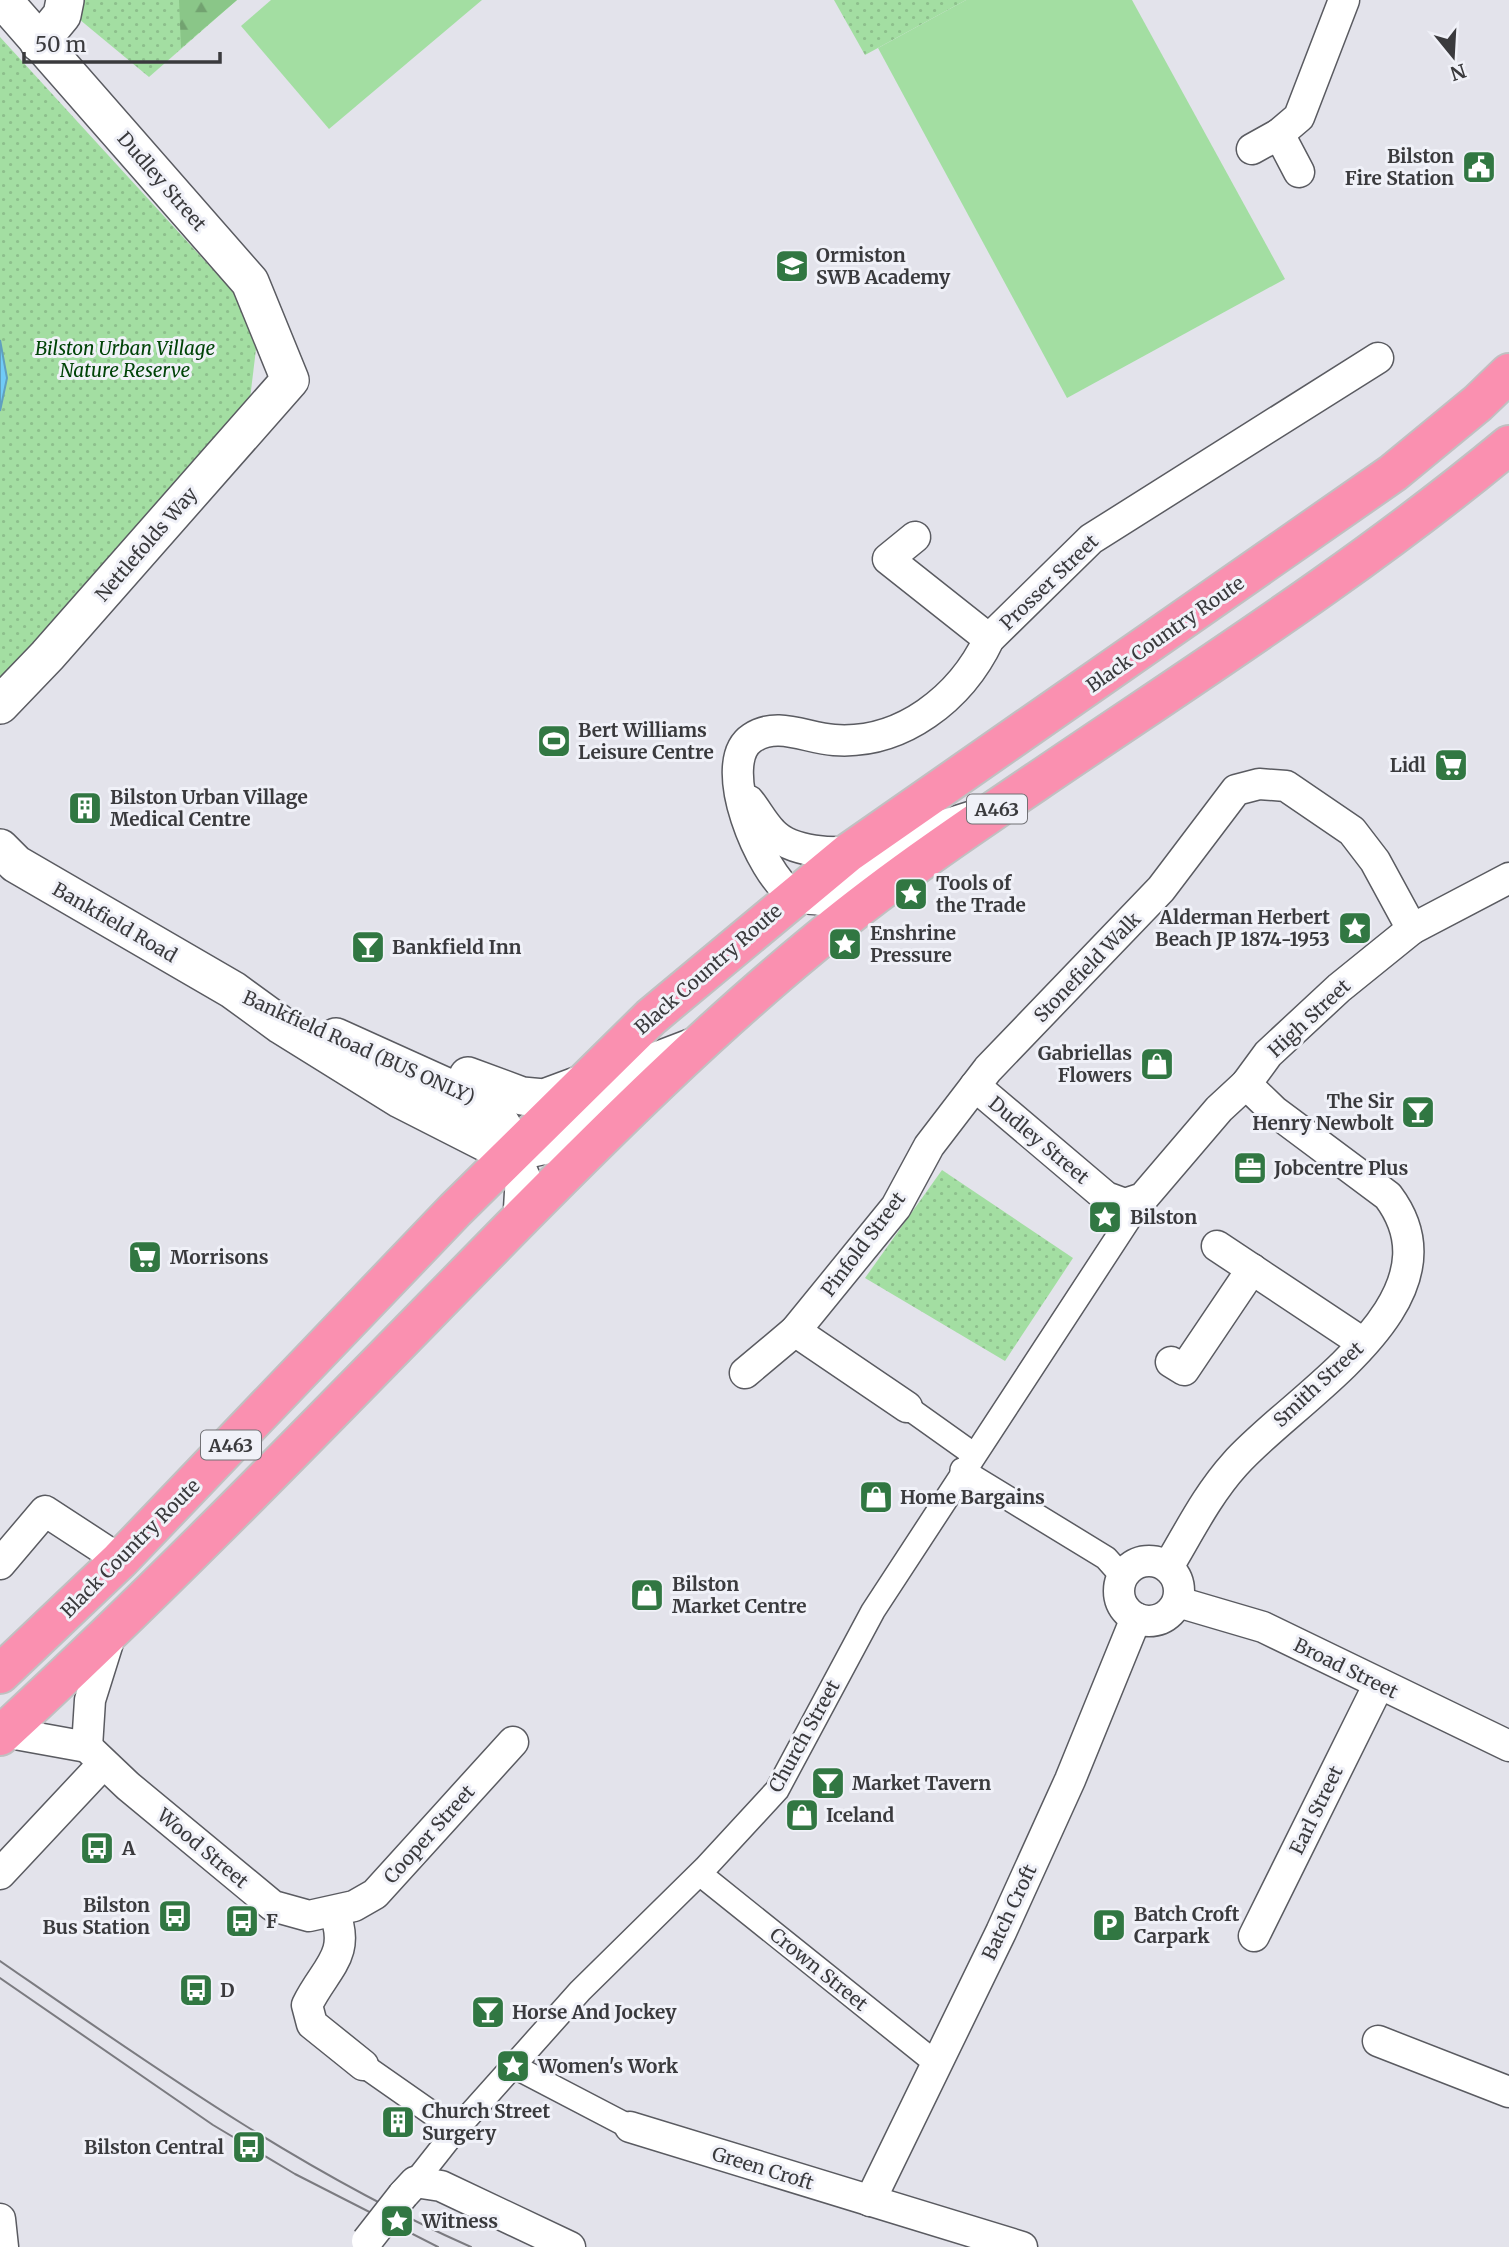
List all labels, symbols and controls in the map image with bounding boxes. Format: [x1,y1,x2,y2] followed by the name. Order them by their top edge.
[24,21,220,65] scale bar
[1418,21,1488,91] north arrow
[35,31,86,58] text: 50 m
[1447,58,1469,86] text: N
[112,126,212,236] street label: Dudley Street
[1345,144,1454,190] place label: Bilston Fire Station
[1460,148,1498,186] public building icon: Bilston Fire Station
[816,243,951,289] place label: Ormiston SWB Academy
[773,247,811,285] school or university icon: Ormiston SWB Academy
[35,336,215,382] park label: Bilston Urban Village Nature Reserve
[90,482,202,606] street label: Nettlefolds Way
[995,529,1104,635] street label: Prosser Street
[1082,571,1248,697] street label: Black Country Route
[578,718,714,764] place label: Bert Williams Leisure Centre
[535,722,573,760] sports icon: Bert Williams Leisure Centre
[1432,746,1470,784] supermarket icon: Lidl
[1390,753,1426,777] place label: Lidl
[110,785,308,831] place label: Bilston Urban Village Medical Centre
[66,789,104,827] building icon: Bilston Urban Village Medical Centre
[967,794,1027,824] road number: A463
[936,871,1026,917] place label: Tools of the Trade
[892,875,930,913] place icon: Tools of the Trade
[49,877,181,967] street label: Bankfield Road
[630,899,786,1039] street label: Black Country Route
[1155,905,1330,951] place label: Alderman Herbert Beach JP 1874-1953
[1029,907,1145,1027] street label: Stonefield Walk
[1336,909,1374,947] place icon: Alderman Herbert Beach JP 1874-1953
[870,921,956,967] place label: Enshrine Pressure
[826,925,864,963] place icon: Enshrine Pressure
[349,928,387,966] bar icon: Bankfield Inn
[392,935,522,959] place label: Bankfield Inn
[1263,973,1356,1062] street label: High Street
[239,985,479,1109] street label: Bankfield Road (BUS ONLY)
[1038,1041,1132,1087] place label: Gabriellas Flowers
[1138,1045,1176,1083] shop icon: Gabriellas Flowers
[1252,1089,1394,1135] place label: The Sir Henry Newbolt
[984,1091,1095,1189] street label: Dudley Street
[1399,1093,1437,1131] bar icon: The Sir Henry Newbolt
[1231,1149,1269,1187] office icon: Jobcentre Plus
[1273,1156,1408,1180] place label: Jobcentre Plus
[816,1186,910,1301] street label: Pinfold Street
[1086,1198,1124,1236] place icon: Bilston
[1130,1205,1197,1229] place label: Bilston
[126,1238,164,1276] supermarket icon: Morrisons
[170,1245,269,1269] place label: Morrisons
[1268,1336,1368,1432] street label: Smith Street
[201,1430,261,1460] road number: A463
[55,1473,205,1623] street label: Black Country Route
[857,1478,895,1516] shop icon: Home Bargains
[900,1485,1045,1509] place label: Home Bargains
[672,1572,806,1618] place label: Bilston Market Centre
[628,1576,666,1614] shop icon: Bilston Market Centre
[1290,1633,1402,1704] street label: Broad Street
[763,1675,845,1797] street label: Church Street
[1284,1761,1348,1858] street label: Earl Street
[809,1764,847,1802] bar icon: Market Tavern
[852,1771,991,1795] place label: Market Tavern
[378,1779,480,1888] street label: Cooper Street
[783,1796,821,1834] shop icon: Iceland
[152,1802,254,1893] street label: Wood Street
[826,1803,895,1827] place label: Iceland
[78,1829,116,1867] bus stop icon: A
[121,1836,136,1860] place label: A
[976,1860,1042,1964] street label: Batch Croft
[43,1893,150,1939] place label: Bilston Bus Station
[156,1897,194,1935] bus stop icon: Bilston Bus Station
[223,1902,261,1940] bus stop icon: F
[1134,1902,1240,1948] place label: Batch Croft Carpark
[1090,1906,1128,1944] parking icon: Batch Croft Carpark
[266,1909,278,1933] place label: F
[765,1922,873,2016] street label: Crown Street
[177,1971,215,2009] bus stop icon: D
[220,1978,235,2002] place label: D
[469,1993,507,2031] bar icon: Horse And Jockey
[512,2000,677,2024] place label: Horse And Jockey
[494,2047,532,2085] place icon: Women's Work
[537,2054,679,2078] place label: Women's Work
[422,2099,550,2145] place label: Church Street Surgery
[379,2103,417,2141] building icon: Church Street Surgery
[230,2128,268,2166] bus stop icon: Bilston Central
[84,2135,224,2159] place label: Bilston Central
[709,2141,817,2195] street label: Green Croft
[378,2202,416,2240] place icon: Witness
[421,2209,498,2233] place label: Witness

